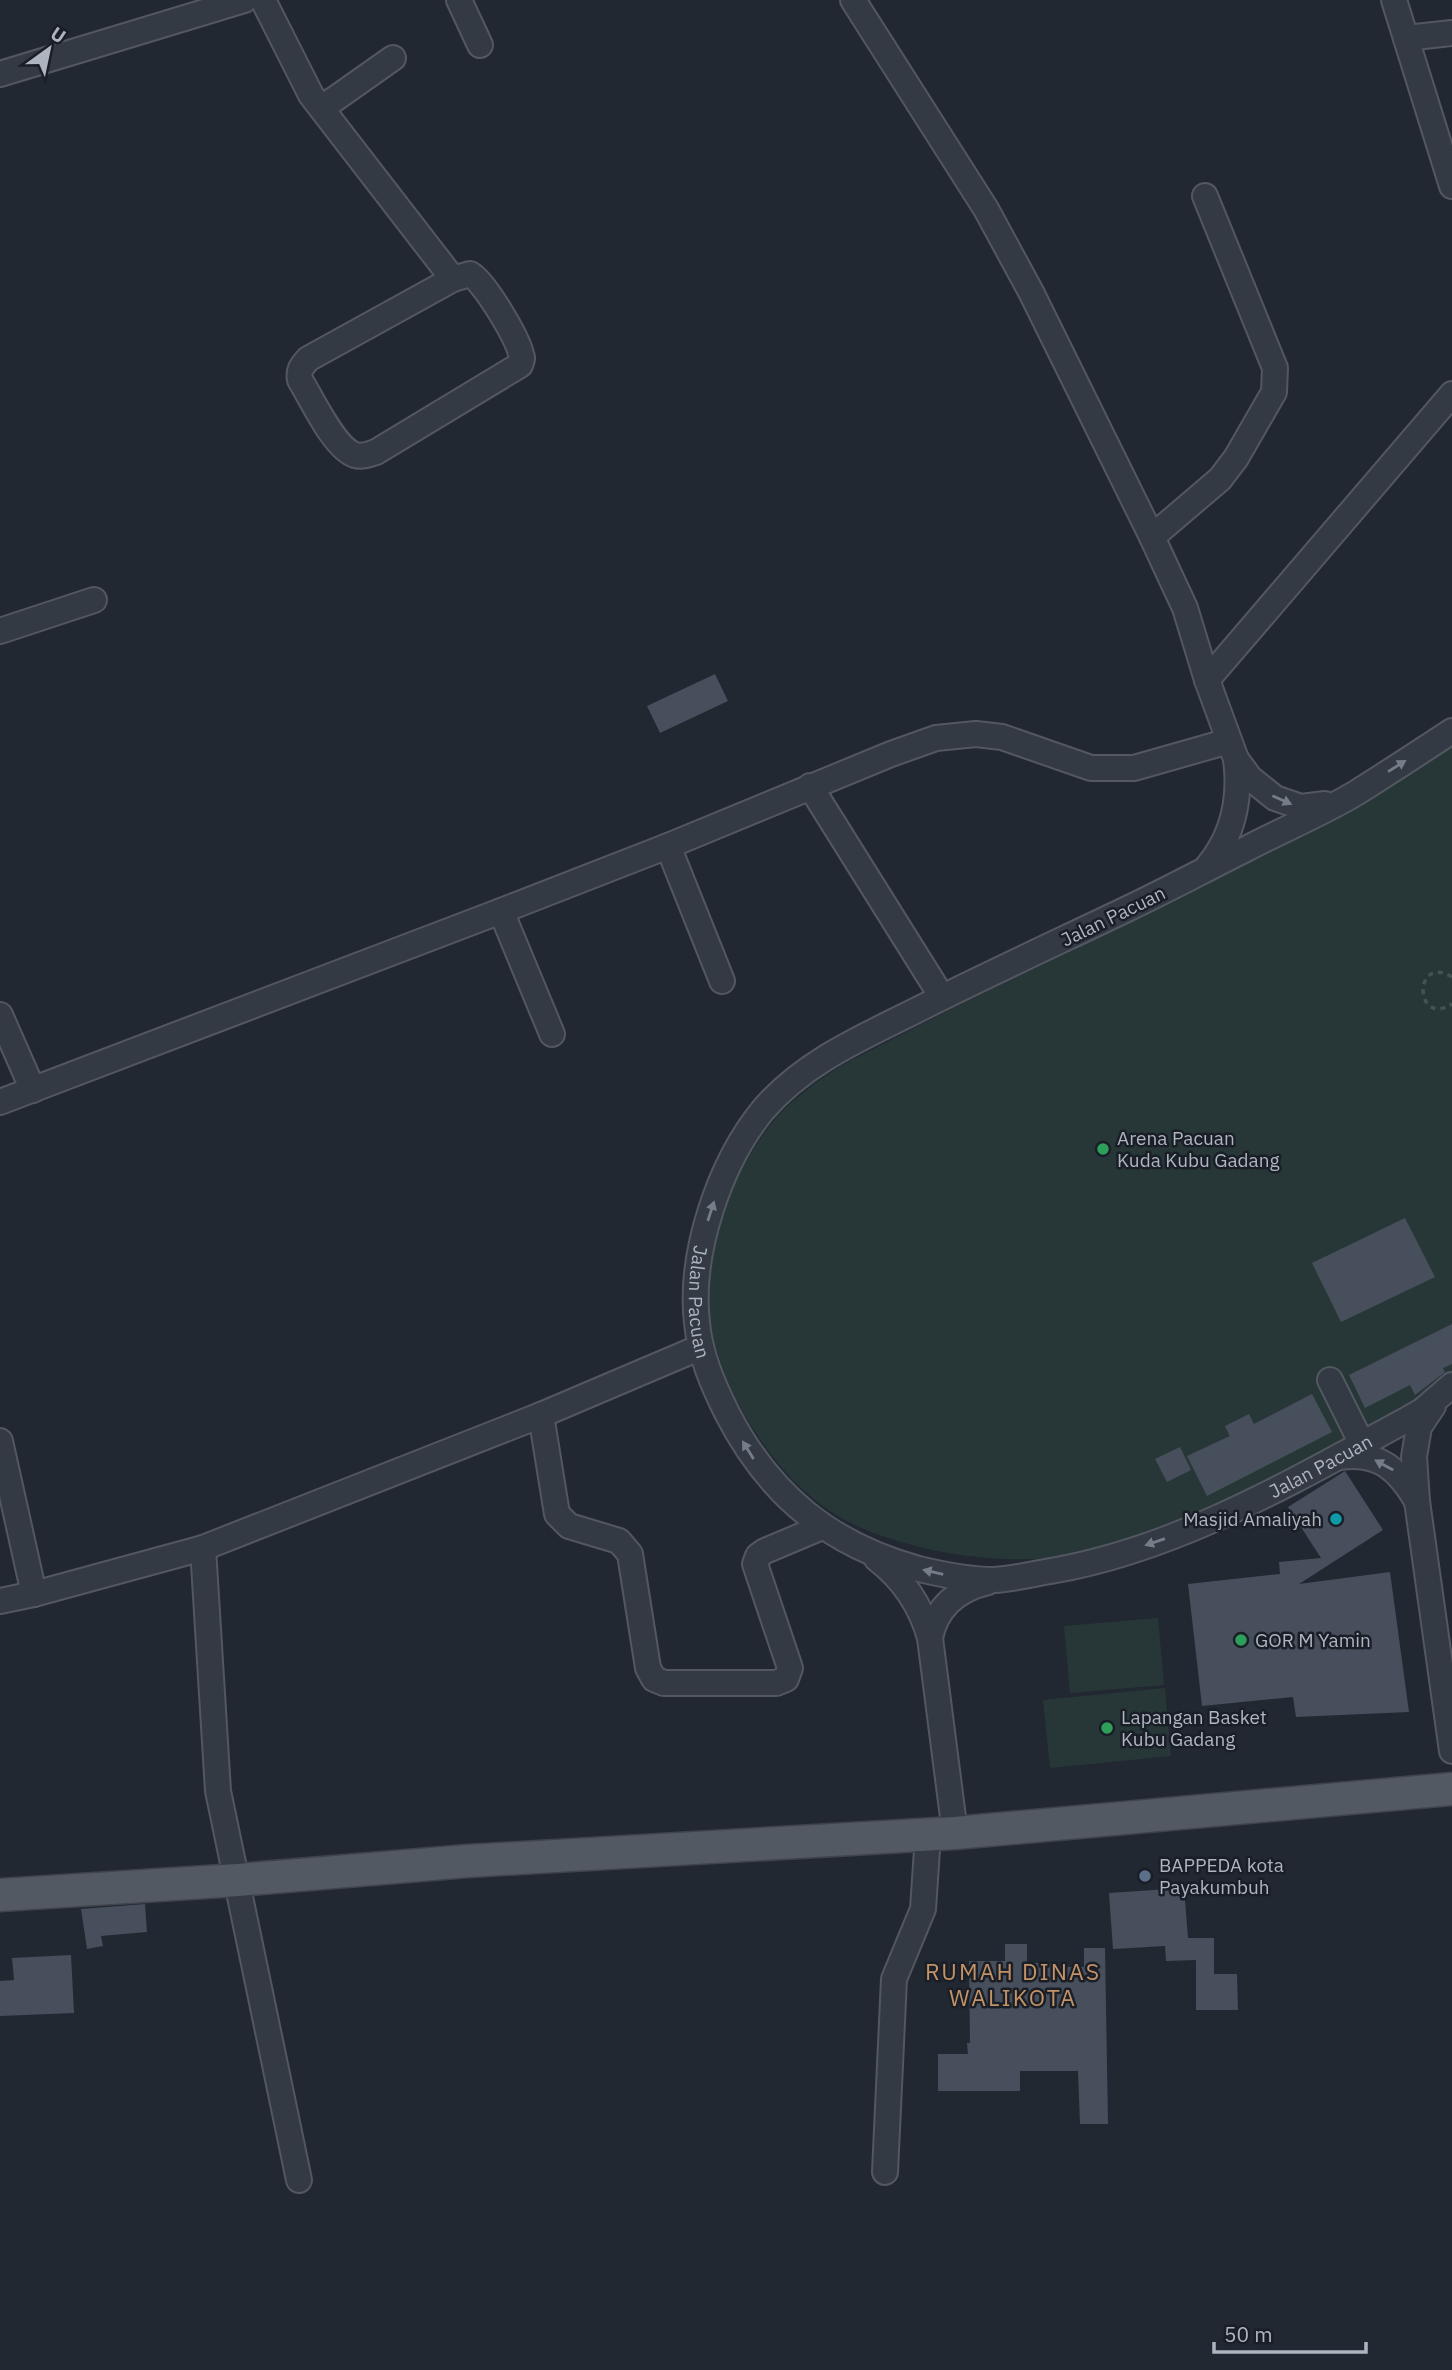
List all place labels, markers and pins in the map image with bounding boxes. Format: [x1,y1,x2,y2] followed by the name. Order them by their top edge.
[1117,1126,1280,1172] place label: Arena Pacuan Kuda Kubu Gadang
[1095,1141,1111,1157] marker: Arena Pacuan Kuda Kubu Gadang
[1183,1507,1322,1531] place label: Masjid Amaliyah
[1328,1511,1344,1527] marker: Masjid Amaliyah
[1255,1628,1371,1652] place label: GOR M Yamin
[1233,1632,1249,1648] marker: GOR M Yamin
[1121,1705,1267,1751] place label: Lapangan Basket Kubu Gadang
[1099,1720,1115,1736] marker: Lapangan Basket Kubu Gadang
[1159,1853,1284,1899] place label: BAPPEDA kota Payakumbuh
[1137,1868,1153,1884] marker: BAPPEDA kota Payakumbuh

